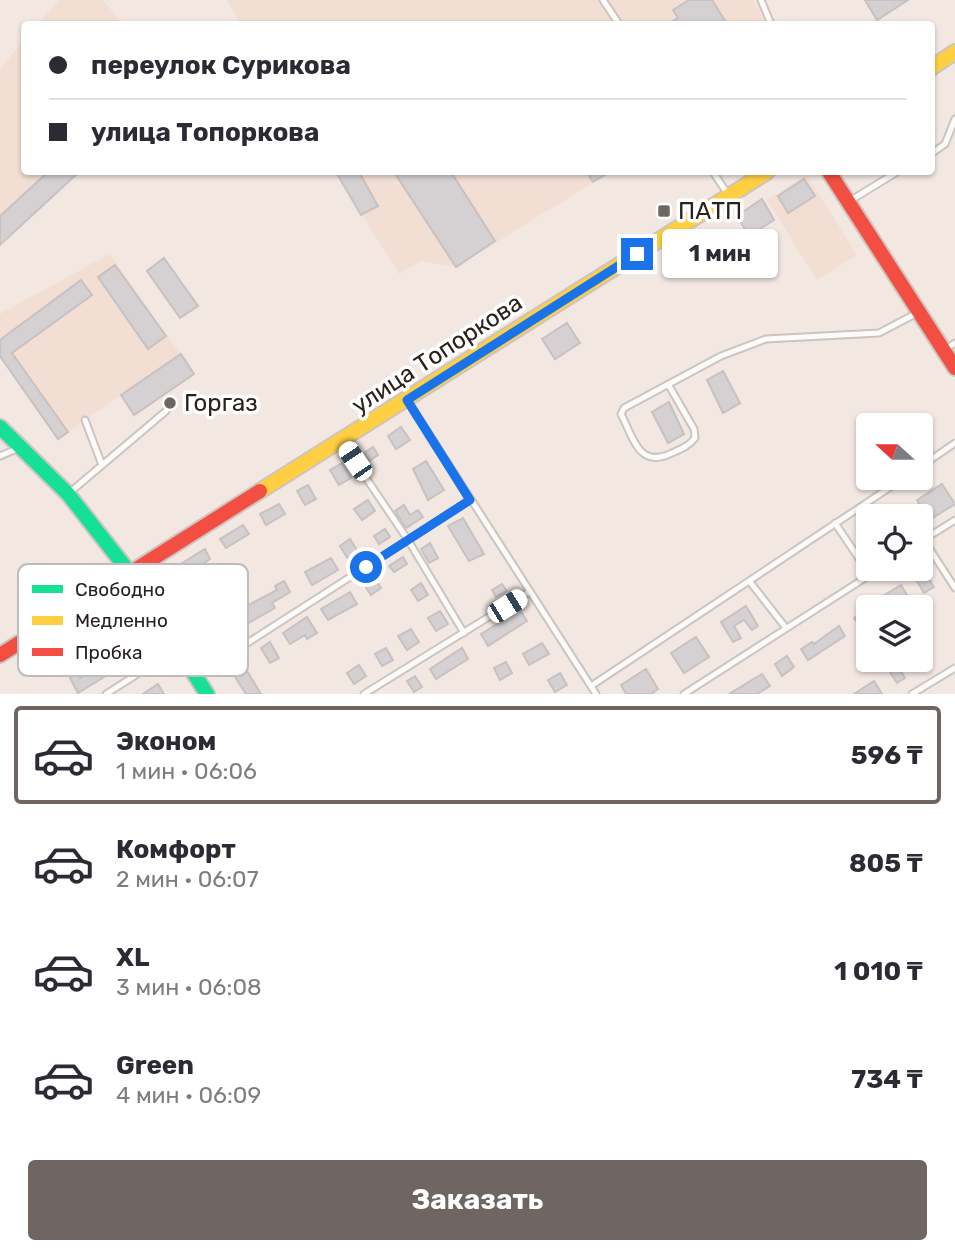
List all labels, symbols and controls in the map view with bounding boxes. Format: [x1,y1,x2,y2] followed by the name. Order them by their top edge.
[91,50,351,81] text: переулок Сурикова
[91,117,319,148] text: улица Топоркова
[678,197,742,225] place label: ПАТП
[656,203,672,219] marker: ПАТП
[662,230,777,278] callout: 1 мин
[621,238,653,270] route end
[689,239,751,267] text: 1 мин
[346,288,528,420] street label: улица Топоркова
[184,389,258,417] place label: Горгаз
[162,395,178,411] marker: Горгаз
[856,413,933,490] north arrow
[856,413,933,672] map controls
[335,438,376,484] car
[856,504,933,581] button: locate
[350,551,382,583] route start
[18,564,248,676] legend
[75,578,165,601] text: Свободно
[484,586,531,626] car
[856,595,933,672] button: layers
[75,609,168,632] text: Медленно
[75,641,143,664] text: Пробка
[32,724,95,787] icon: car
[116,726,216,757] text: Эконом
[851,740,923,771] text: 596 ₸
[116,757,257,785] text: 1 мин · 06:06
[32,832,95,895] icon: car
[116,834,236,865] text: Комфорт
[849,848,923,879] text: 805 ₸
[116,865,258,893] text: 2 мин · 06:07
[32,940,95,1003] icon: car
[116,942,149,973] text: XL
[834,956,923,987] text: 1 010 ₸
[116,973,262,1001] text: 3 мин · 06:08
[32,1048,95,1111] icon: car
[116,1050,194,1081] text: Green
[851,1064,923,1095] text: 734 ₸
[116,1081,261,1109] text: 4 мин · 06:09
[28,1160,927,1240] button: Заказать

